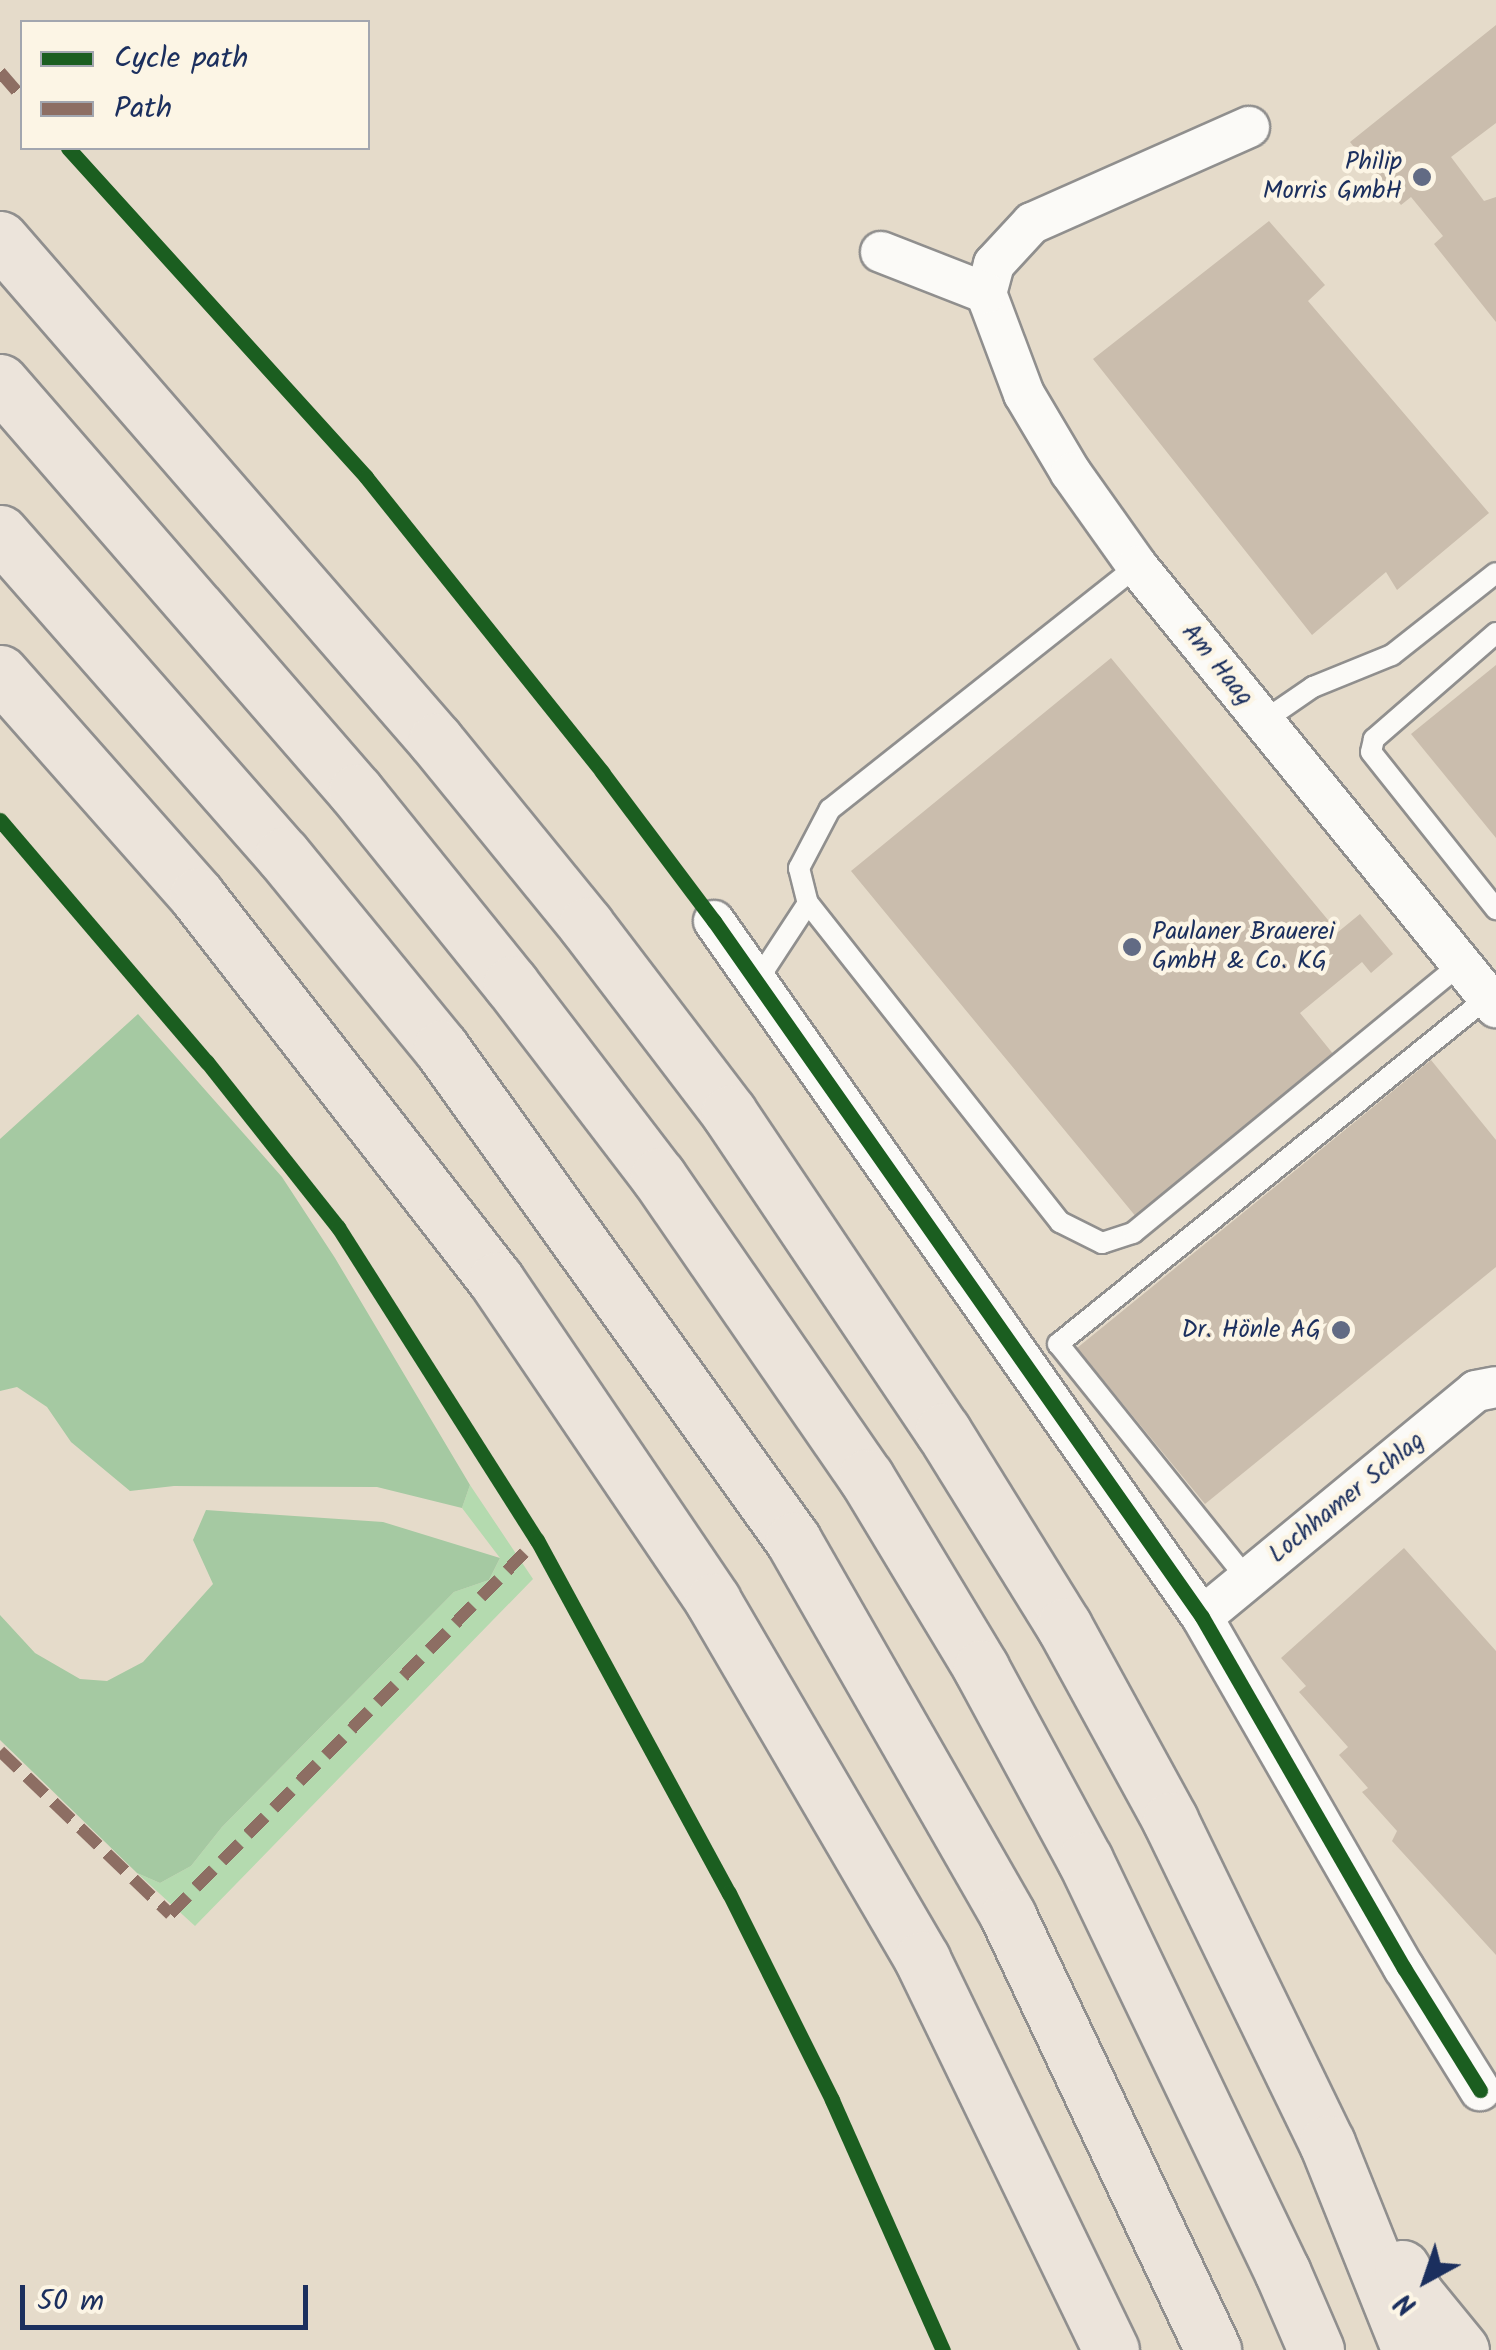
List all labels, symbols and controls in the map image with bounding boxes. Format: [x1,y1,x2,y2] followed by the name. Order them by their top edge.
[20,20,370,150] legend
[114,35,248,83] text: Cycle path
[114,85,172,133] text: Path
[1263,148,1402,207] place label: Philip Morris GmbH
[1411,166,1433,188] marker: Philip Morris GmbH
[1175,618,1259,712] street label: Am Haag
[1152,918,1335,977] place label: Paulaner Brauerei GmbH & Co. KG
[1121,936,1143,958] marker: Paulaner Brauerei GmbH & Co. KG
[1181,1315,1321,1345] place label: Dr. Hönle AG
[1330,1319,1352,1341] marker: Dr. Hönle AG
[1263,1426,1431,1570] street label: Lochhamer Schlag
[1376,2230,1476,2330] north arrow
[25,2265,312,2327] scale bar
[37,2278,104,2326] text: 50 m
[1385,2280,1428,2326] text: N

